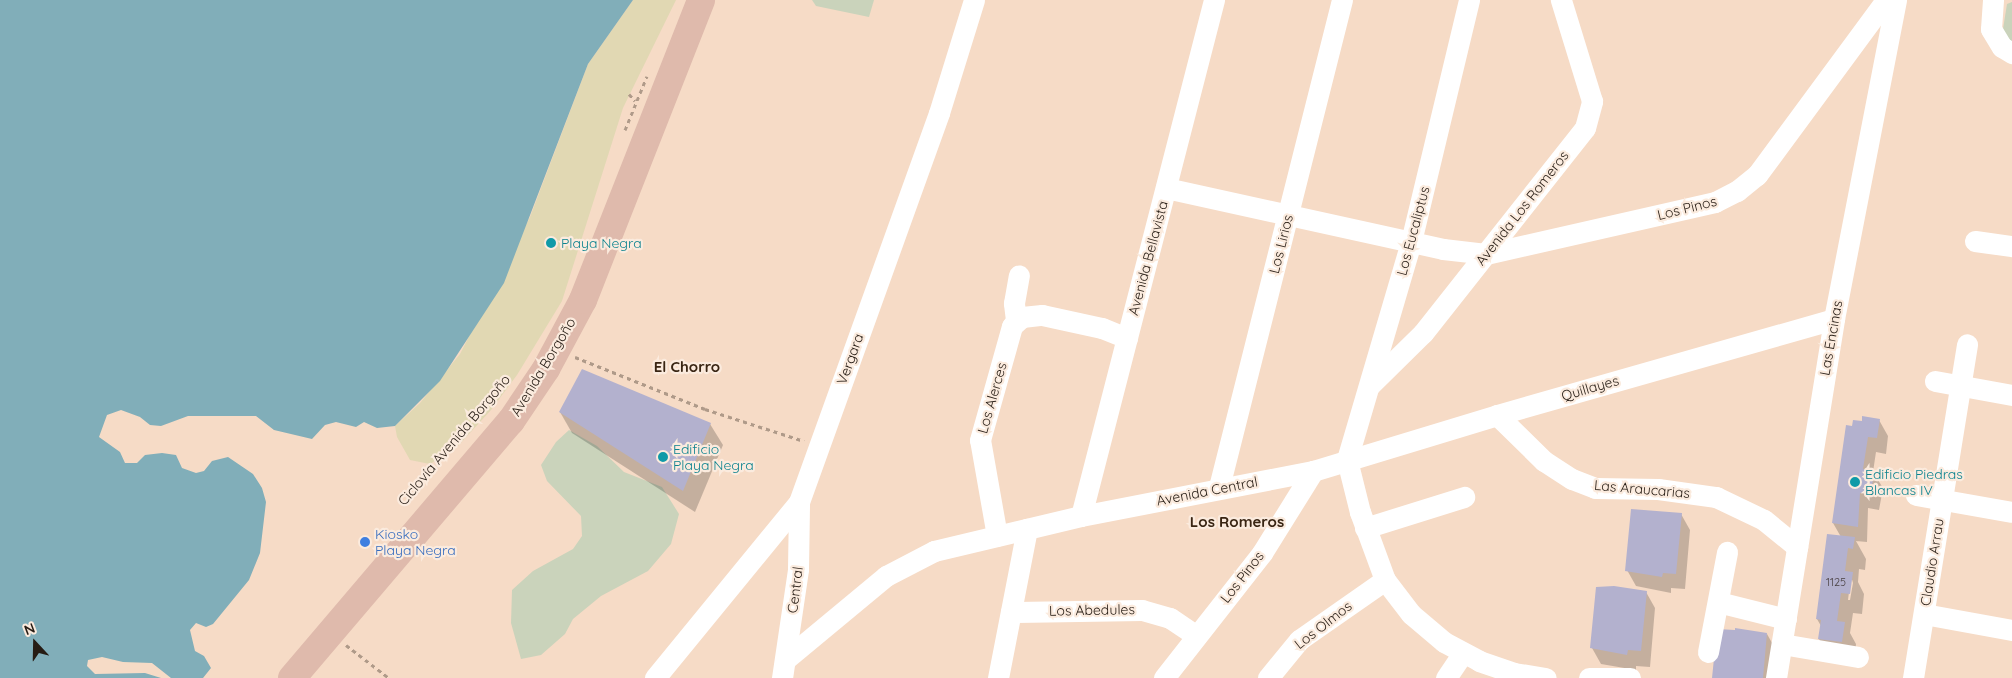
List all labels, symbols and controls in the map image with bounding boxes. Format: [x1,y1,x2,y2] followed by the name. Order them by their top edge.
[1472,147,1572,269] street label: Avenida Los Romeros
[1393,184,1433,278] street label: Los Eucaliptus
[1655,193,1719,223] street label: Los Pinos
[1125,199,1171,317] street label: Avenida Bellavista
[1266,213,1296,275] street label: Los Lirios
[561,235,642,251] place label: Playa Negra
[545,237,557,249] marker: Playa Negra
[1816,299,1846,377] street label: Las Encinas
[507,315,579,419] street label: Avenida Borgoño
[833,331,867,387] street label: Vergara
[654,358,720,376] district label: El Chorro
[974,361,1010,435] street label: Los Alerces
[394,371,514,509] street label: Ciclovía Avenida Borgoño
[1559,372,1621,404] street label: Quillayes
[673,441,754,474] place label: Edificio Playa Negra
[657,451,669,463] marker: Edificio Playa Negra
[1865,466,1963,498] place label: Edificio Piedras Blancas IV
[1155,473,1259,509] street label: Avenida Central
[1593,476,1691,502] street label: Las Araucarias
[1849,476,1861,488] marker: Edificio Piedras Blancas IV
[1190,513,1284,531] district label: Los Romeros
[1917,517,1947,607] street label: Claudio Arrau
[375,526,456,558] place label: Kiosko Playa Negra
[359,536,371,548] marker: Kiosko Playa Negra
[1217,548,1267,606] street label: Los Pinos
[784,566,806,614] street label: Central
[1826,575,1846,589] house number: 1125
[1291,597,1355,653] street label: Los Olmos
[1049,601,1135,619] street label: Los Abedules
[10,618,60,668] north arrow
[22,619,38,639] text: N

